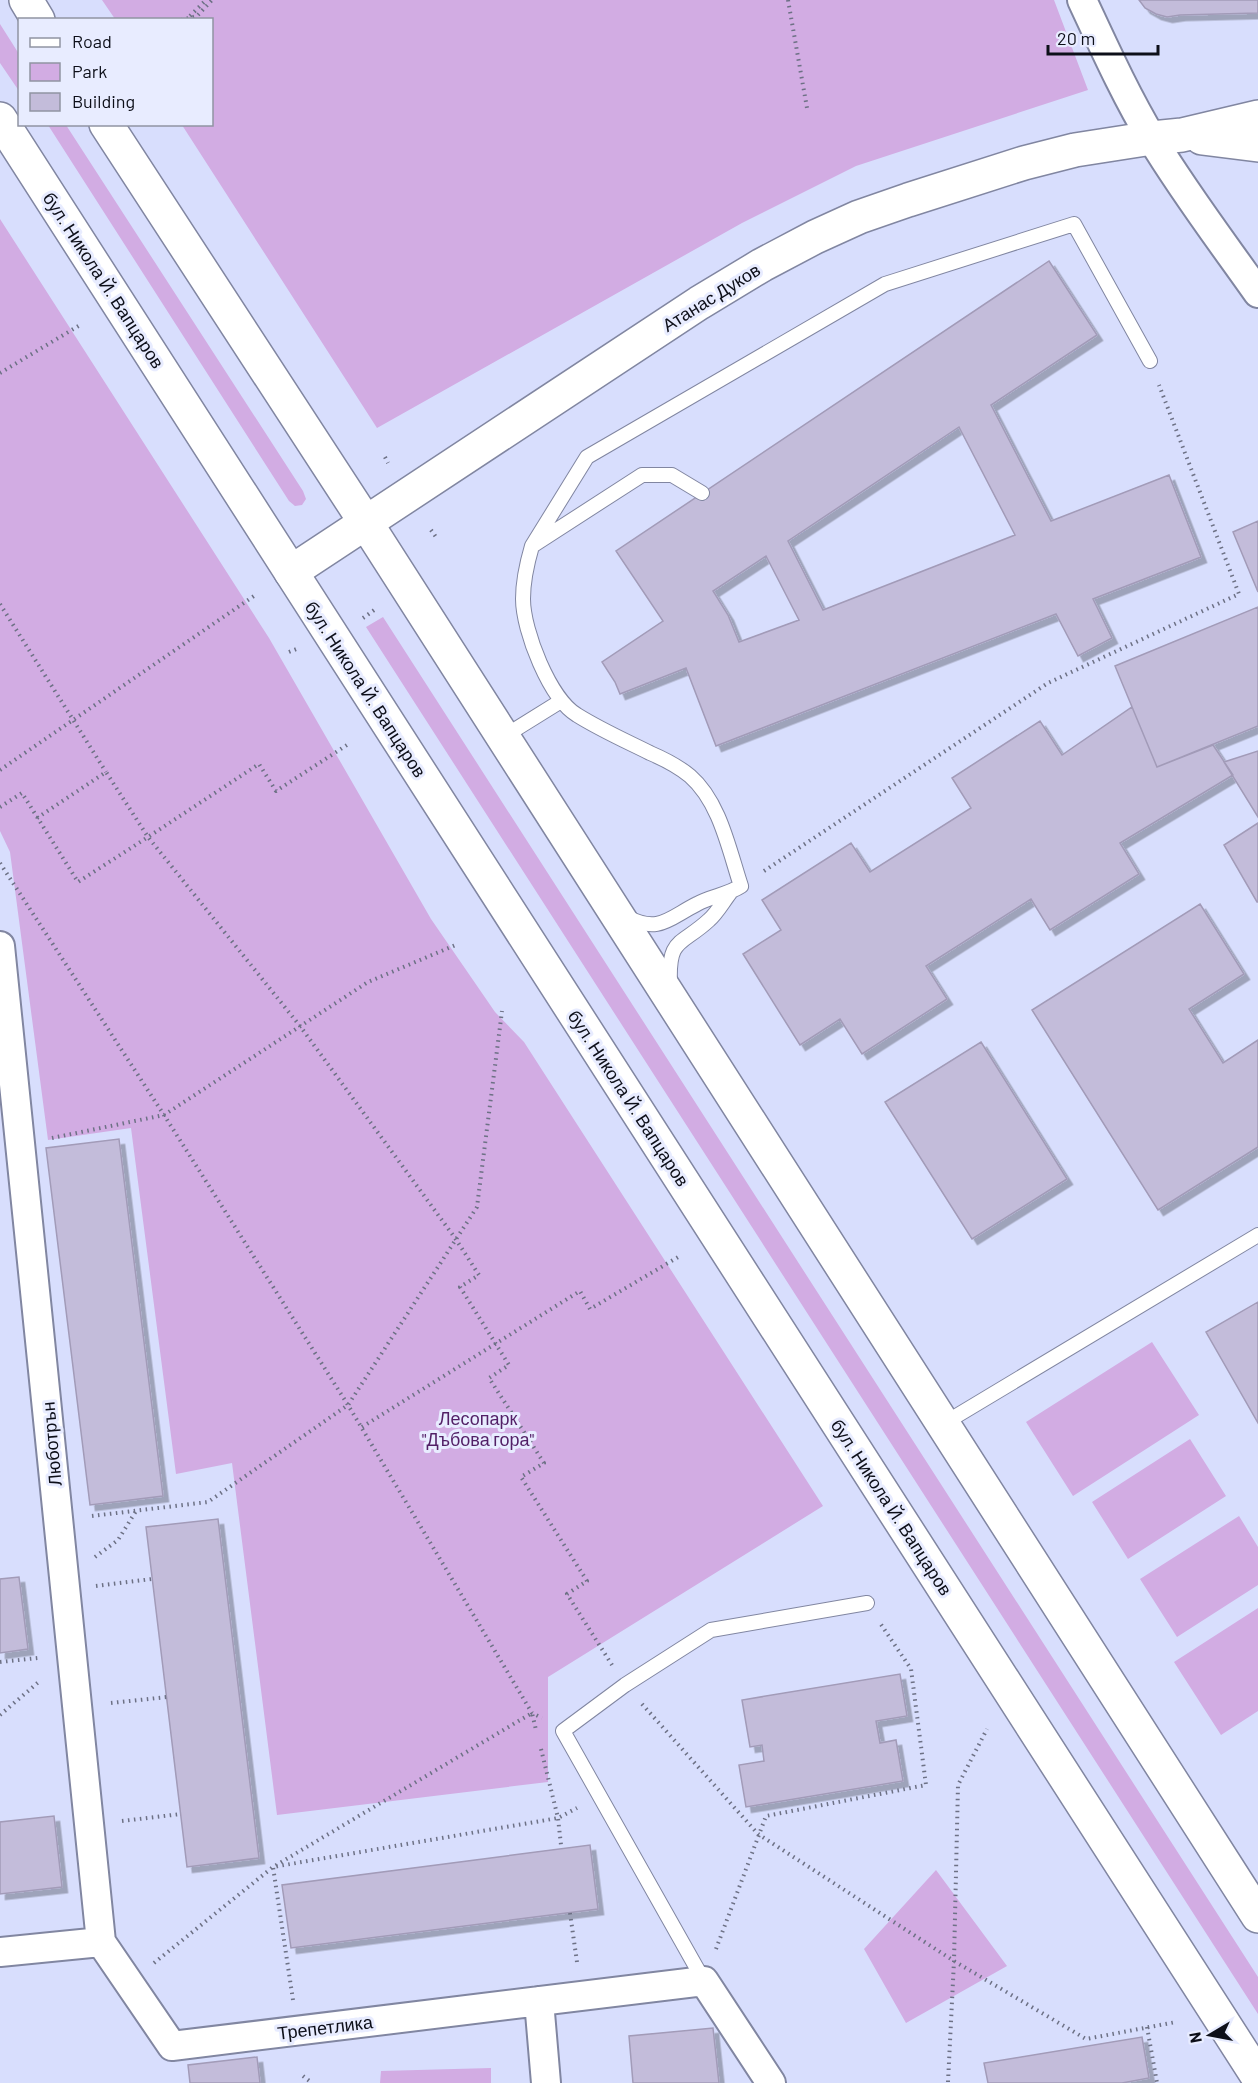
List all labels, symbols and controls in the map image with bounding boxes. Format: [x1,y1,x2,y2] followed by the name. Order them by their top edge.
[18,18,213,126] legend
[1048,18,1158,56] scale bar
[1057,27,1095,49] text: 20 m
[72,30,112,52] text: Road
[72,60,107,82] text: Park
[72,90,135,112] text: Building
[39,188,169,372] street label: бул. Никола Й. Вапцаров
[658,258,764,336] street label: Атанас Дуков
[301,597,431,781] street label: бул. Никола Й. Вапцаров
[564,1006,694,1190] street label: бул. Никола Й. Вапцаров
[36,1401,66,1487] street label: Люботрън
[422,1407,534,1450] park label: Лесопарк "Дъбова гора"
[827,1415,957,1599] street label: бул. Никола Й. Вапцаров
[1180,2005,1240,2065] north arrow
[276,2010,375,2044] street label: Трепетлика
[1184,2031,1205,2045] text: N

